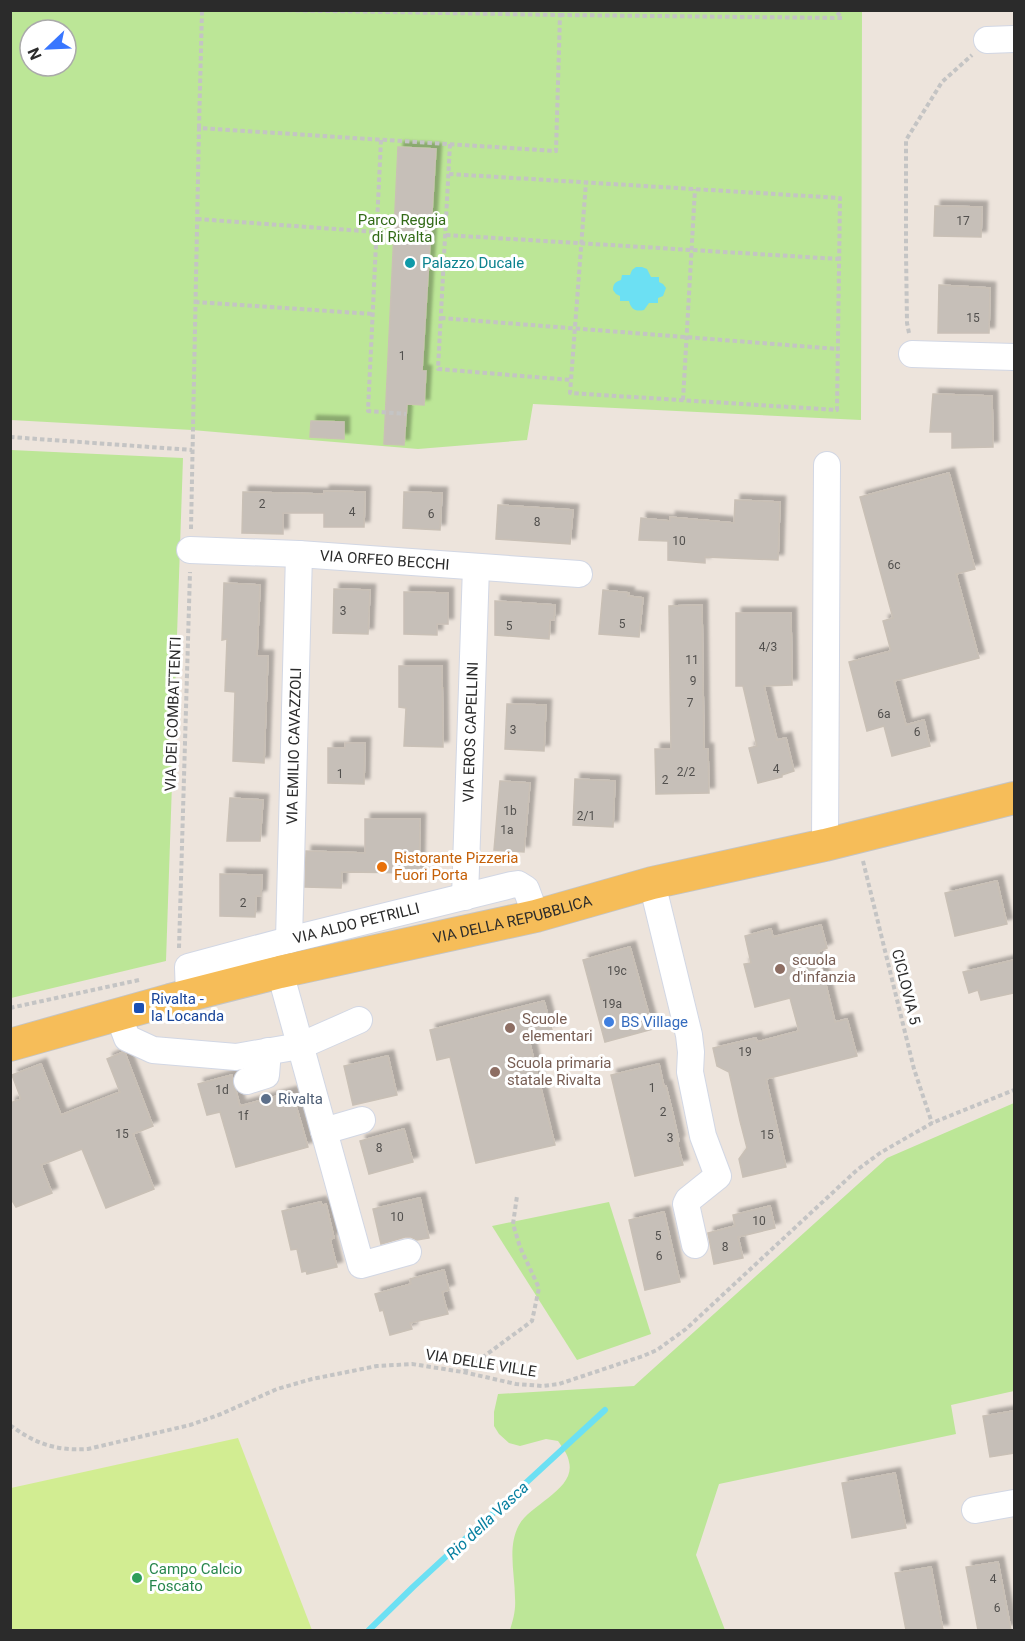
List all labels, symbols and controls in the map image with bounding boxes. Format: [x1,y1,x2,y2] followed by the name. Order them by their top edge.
[18,18,78,78] north arrow
[24,45,46,63] text: N
[358,211,446,246] park label: Parco Reggia di Rivalta
[956,214,970,228] house number: 17
[422,254,524,272] place label: Palazzo Ducale
[403,256,417,270] marker: Palazzo Ducale
[966,311,980,325] house number: 15
[399,349,405,363] house number: 1
[259,497,266,511] house number: 2
[349,505,356,519] house number: 4
[428,507,435,521] house number: 6
[534,515,541,529] house number: 8
[672,534,686,548] house number: 10
[319,547,450,574] street label: VIA ORFEO BECCHI
[887,558,901,572] house number: 6c
[340,604,346,618] house number: 3
[619,617,626,631] house number: 5
[506,619,513,633] house number: 5
[161,636,185,792] street label: VIA DEI COMBATTENTI
[759,640,777,654] house number: 4/3
[685,653,699,667] house number: 11
[459,661,482,803] street label: VIA EROS CAPELLINI
[283,667,305,825] street label: VIA EMILIO CAVAZZOLI
[690,674,696,688] house number: 9
[687,696,694,710] house number: 7
[877,707,891,721] house number: 6a
[510,723,516,737] house number: 3
[914,725,921,739] house number: 6
[773,762,780,776] house number: 4
[677,765,695,779] house number: 2/2
[337,767,343,781] house number: 1
[662,773,669,787] house number: 2
[503,804,517,818] house number: 1b
[577,809,595,823] house number: 2/1
[500,823,514,837] house number: 1a
[394,849,518,884] place label: Ristorante Pizzeria Fuori Porta
[375,860,389,874] marker: Ristorante Pizzeria Fuori Porta
[431,891,594,947] street label: VIA DELLA REPUBBLICA
[240,896,247,910] house number: 2
[291,899,422,948] street label: VIA ALDO PETRILLI
[888,947,924,1027] street label: CICLOVIA 5
[792,951,856,986] place label: scuola d'infanzia
[773,962,787,976] marker: scuola d'infanzia
[607,964,627,978] house number: 19c
[151,990,224,1025] place label: Rivalta - la Locanda
[602,997,622,1011] house number: 19a
[132,1001,146,1015] marker: Rivalta - la Locanda
[522,1010,593,1045] place label: Scuole elementari
[621,1013,688,1031] place label: BS Village
[602,1015,616,1029] marker: BS Village
[503,1021,517,1035] marker: Scuole elementari
[738,1045,752,1059] house number: 19
[507,1054,611,1089] place label: Scuola primaria statale Rivalta
[488,1065,502,1079] marker: Scuola primaria statale Rivalta
[649,1081,655,1095] house number: 1
[215,1083,229,1097] house number: 1d
[278,1090,323,1108] place label: Rivalta
[259,1092,273,1106] marker: Rivalta
[660,1105,667,1119] house number: 2
[238,1109,249,1123] house number: 1f
[115,1127,129,1141] house number: 15
[760,1128,774,1142] house number: 15
[667,1131,673,1145] house number: 3
[376,1141,383,1155] house number: 8
[390,1210,404,1224] house number: 10
[752,1214,766,1228] house number: 10
[655,1229,662,1243] house number: 5
[722,1240,729,1254] house number: 8
[656,1249,663,1263] house number: 6
[424,1345,538,1381] street label: VIA DELLE VILLE
[442,1477,532,1563] water label: Rio della Vasca
[149,1560,242,1595] place label: Campo Calcio Foscato
[130,1571,144,1585] marker: Campo Calcio Foscato
[990,1572,997,1586] house number: 4
[994,1601,1001,1615] house number: 6

